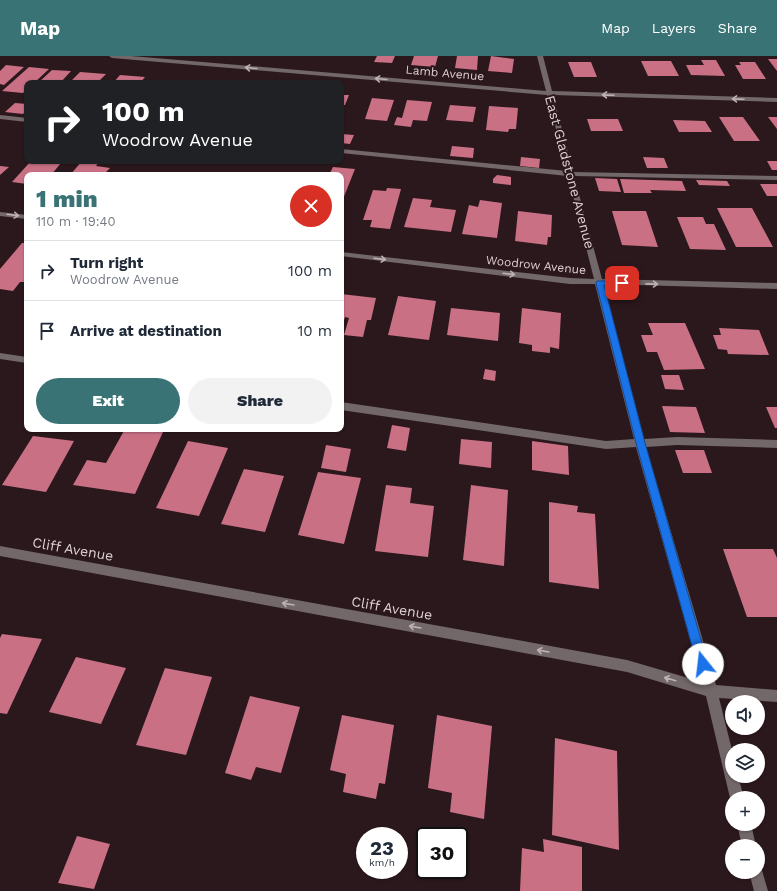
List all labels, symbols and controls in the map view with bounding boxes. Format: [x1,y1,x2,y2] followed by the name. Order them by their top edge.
[20,17,60,40] text: Map
[601,20,630,36] text: Map
[652,20,696,36] text: Layers
[718,20,757,36] text: Share
[405,63,485,83] street label: Lamb Avenue
[245,64,258,71] one-way arrow
[375,75,388,83] one-way arrow
[602,91,615,99] one-way arrow
[542,94,598,250] street label: East Gladstone Avenue
[102,95,185,128] text: 100 m
[732,95,745,103] one-way arrow
[36,96,88,148] icon: right
[102,129,253,150] text: Woodrow Avenue
[36,185,98,213] text: 1 min
[290,185,332,227] button: close
[7,212,20,219] one-way arrow
[36,214,116,229] text: 110 m · 19:40
[485,253,587,277] street label: Woodrow Avenue
[70,254,143,272] text: Turn right
[373,255,386,263] one-way arrow
[36,260,58,282] icon: right
[288,262,332,280] text: 100 m
[605,266,639,300] pin
[502,270,515,278] one-way arrow
[70,272,179,287] text: Woodrow Avenue
[611,272,633,294] icon: arrive
[645,280,658,288] one-way arrow
[36,320,58,342] icon: arrive
[70,322,222,340] text: Arrive at destination
[297,322,332,340] text: 10 m
[36,378,180,424] button: Exit
[188,378,332,424] button: Share
[31,534,115,564] street label: Cliff Avenue
[350,593,434,623] street label: Cliff Avenue
[281,599,294,607] one-way arrow
[409,623,422,631] one-way arrow
[682,643,724,685] position arrow
[537,646,550,654] one-way arrow
[664,675,677,682] one-way arrow
[725,695,765,879] map controls
[725,695,765,735] button: sound
[725,743,765,783] button: layers
[725,791,765,831] button: +
[416,827,468,879] speed limit sign: 30
[370,836,394,860] text: 23
[725,839,765,879] button: −
[369,857,395,868] text: km/h

